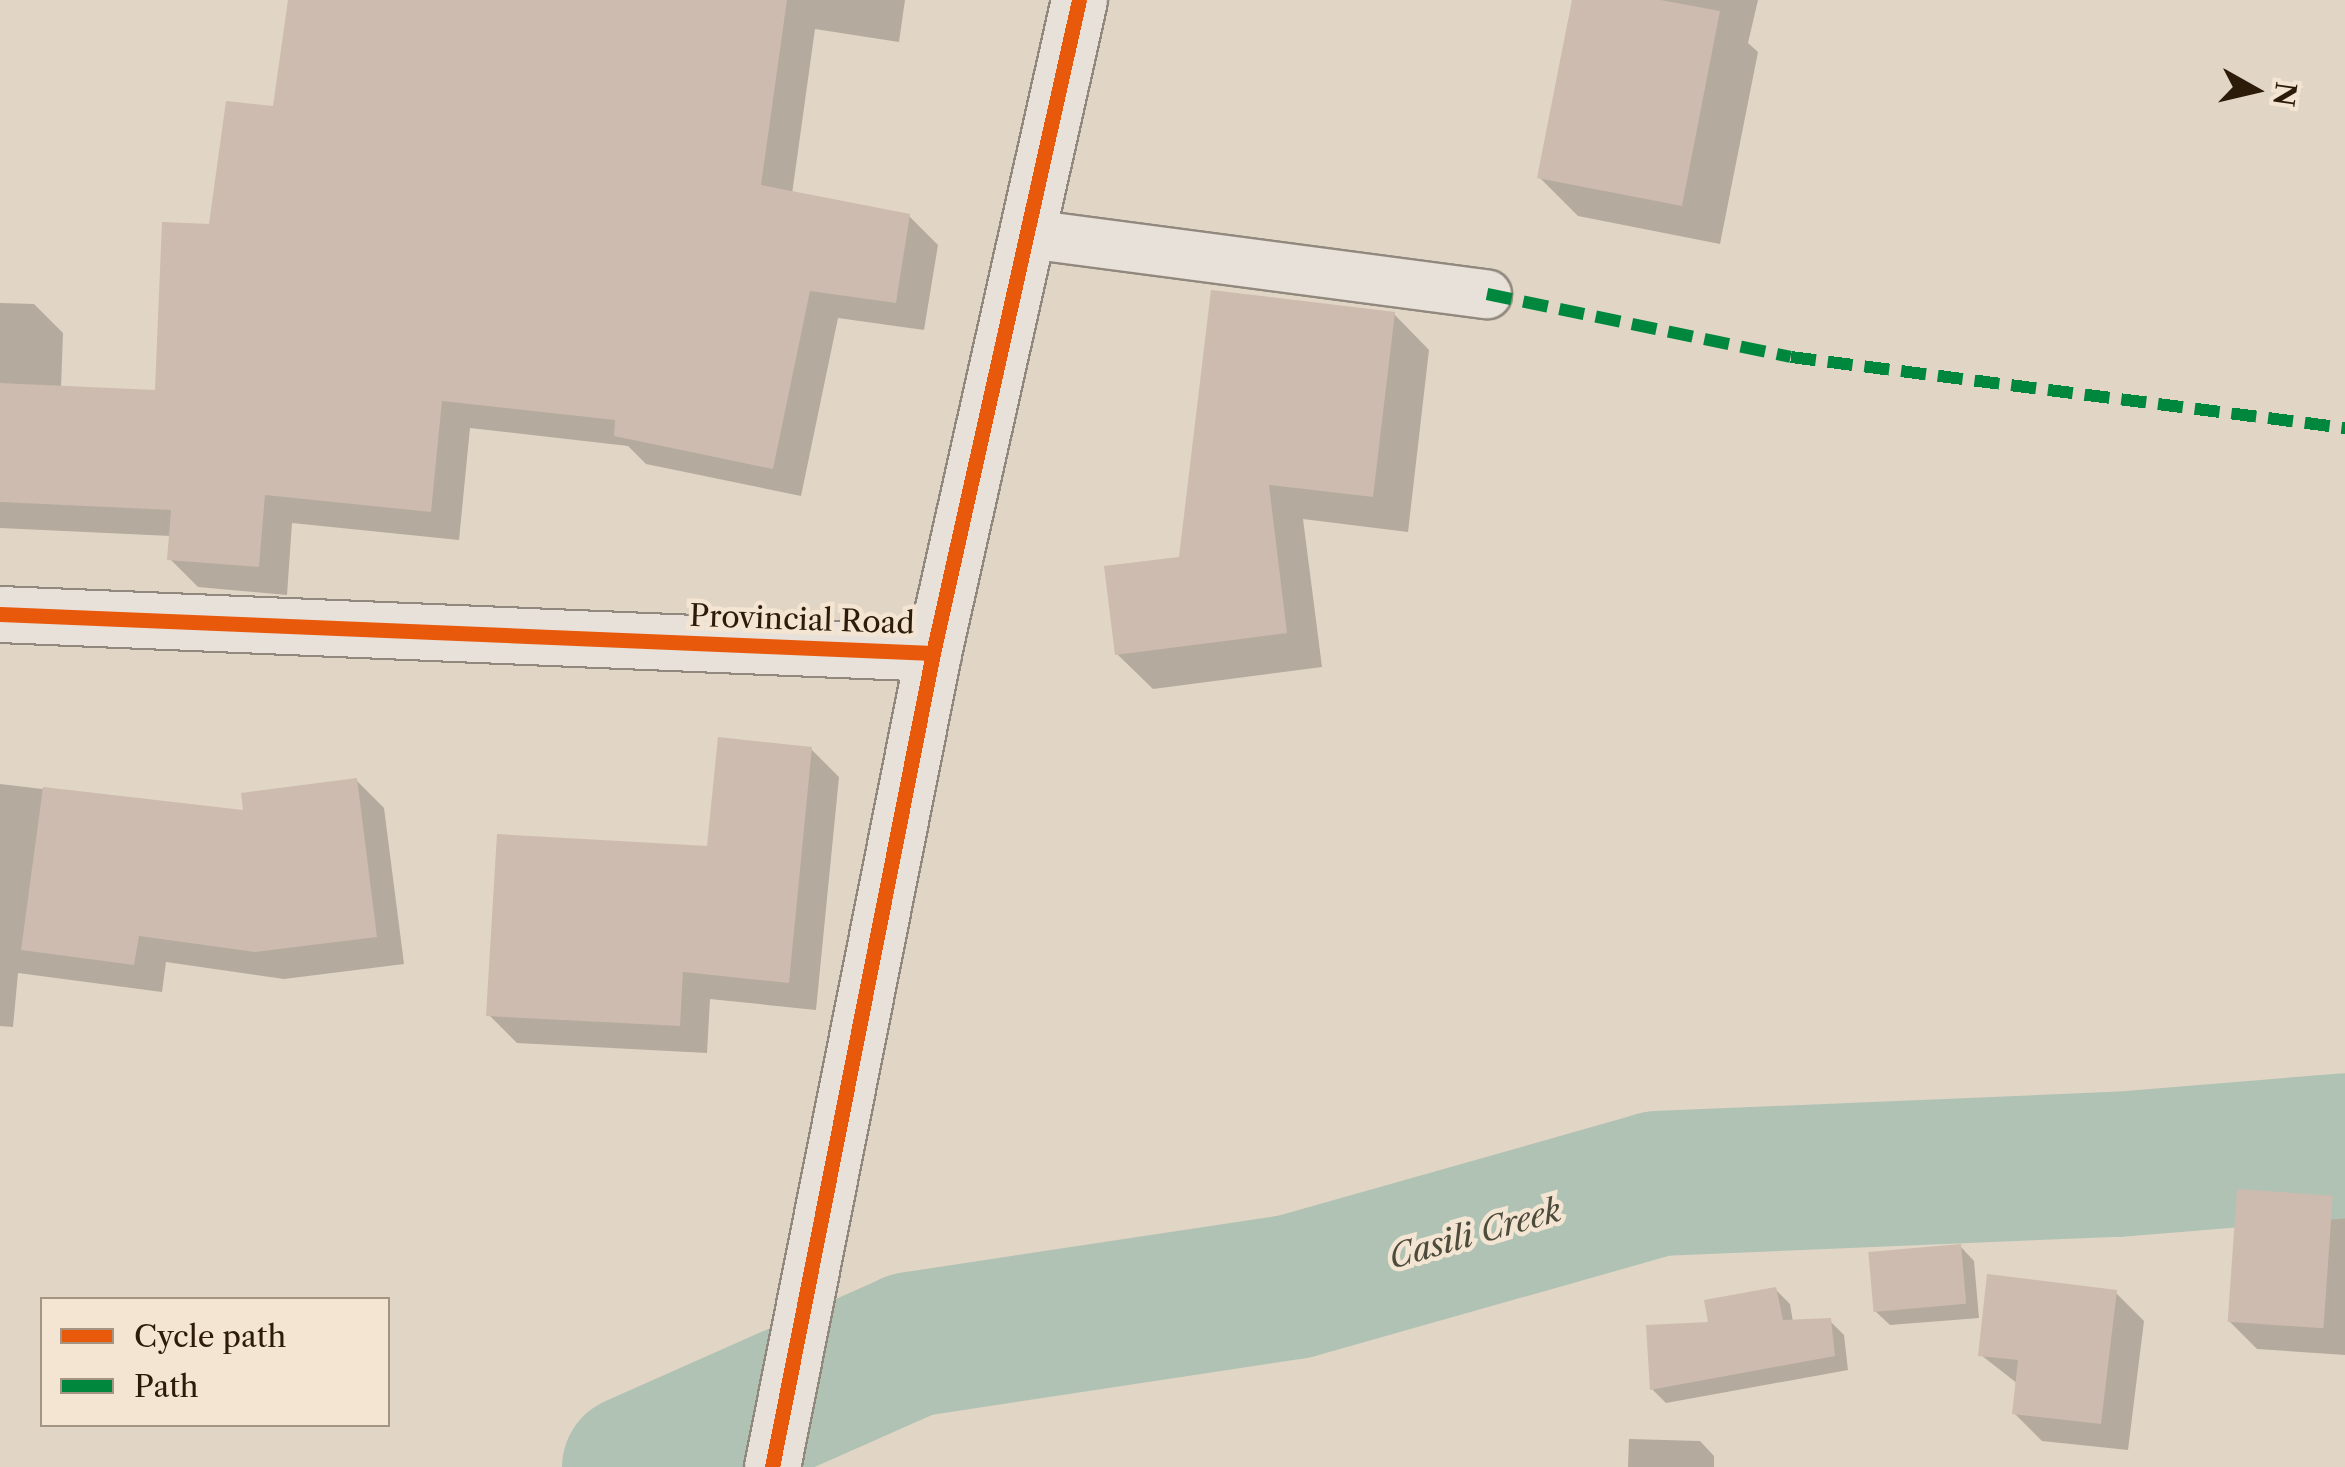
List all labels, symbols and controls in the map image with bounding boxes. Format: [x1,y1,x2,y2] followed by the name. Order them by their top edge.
[2205,40,2305,140] north arrow
[2266,80,2303,109] text: N
[689,598,915,642] street label: Provincial Road
[1384,1191,1566,1277] water label: Casili Creek
[40,1297,390,1427] legend
[134,1318,286,1355] text: Cycle path
[134,1368,199,1405] text: Path

